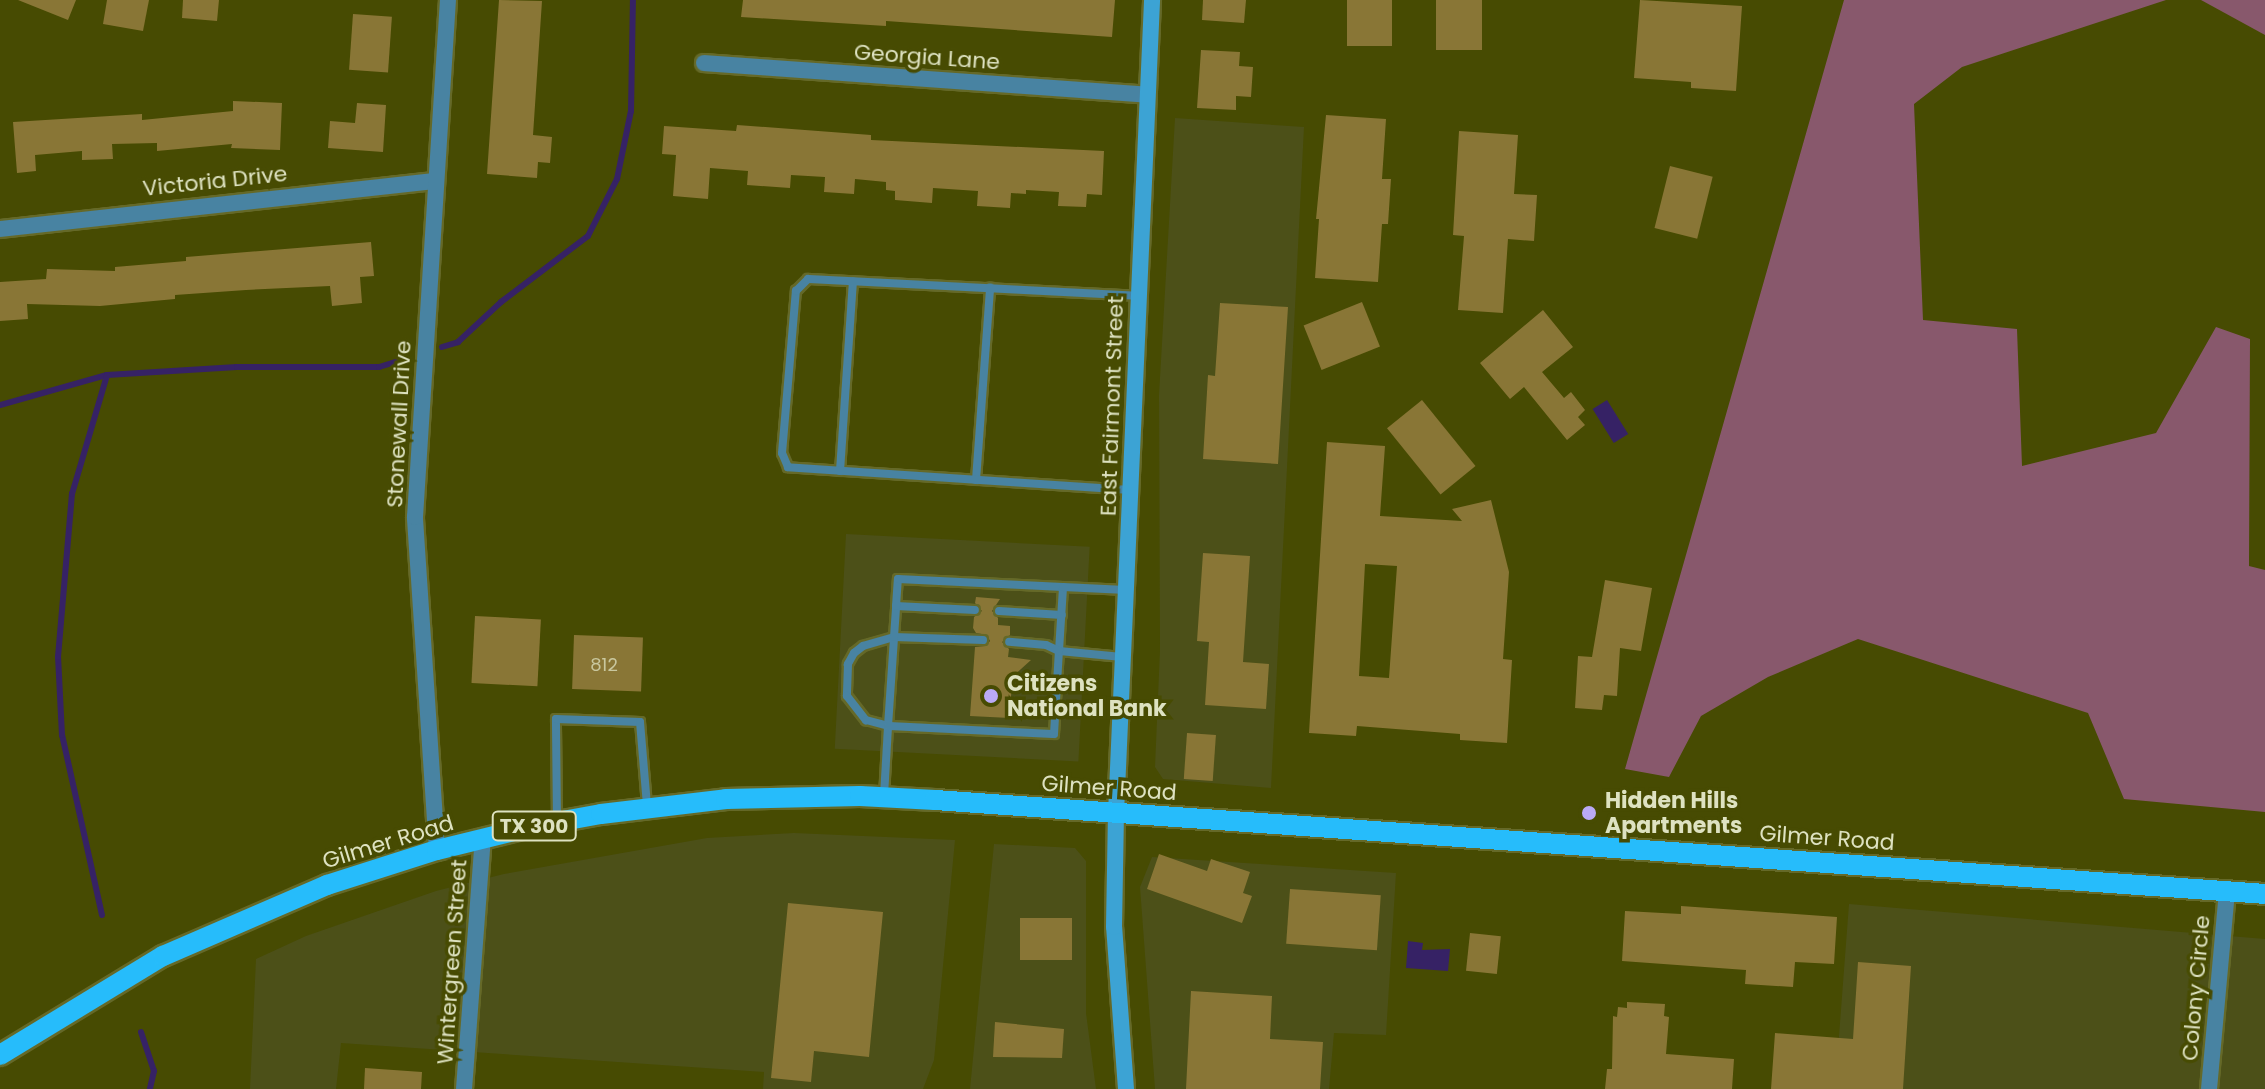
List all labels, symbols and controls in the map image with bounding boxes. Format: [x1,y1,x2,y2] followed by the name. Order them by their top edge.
[853,39,1001,75] street label: Georgia Lane
[141,160,289,202] street label: Victoria Drive
[1095,295,1129,517] street label: East Fairmont Street
[381,340,417,508] street label: Stonewall Drive
[590,654,618,676] house number: 812
[1007,670,1167,722] place label: Citizens National Bank
[982,687,1000,705] marker: Citizens National Bank
[1040,770,1178,806] street label: Gilmer Road
[1605,787,1742,838] place label: Hidden Hills Apartments
[1580,804,1598,822] marker: Hidden Hills Apartments
[319,810,457,874] street label: Gilmer Road
[490,810,578,842] road number: TX 300
[1758,820,1896,856] street label: Gilmer Road
[432,859,472,1065] street label: Wintergreen Street
[2176,914,2216,1062] street label: Colony Circle

